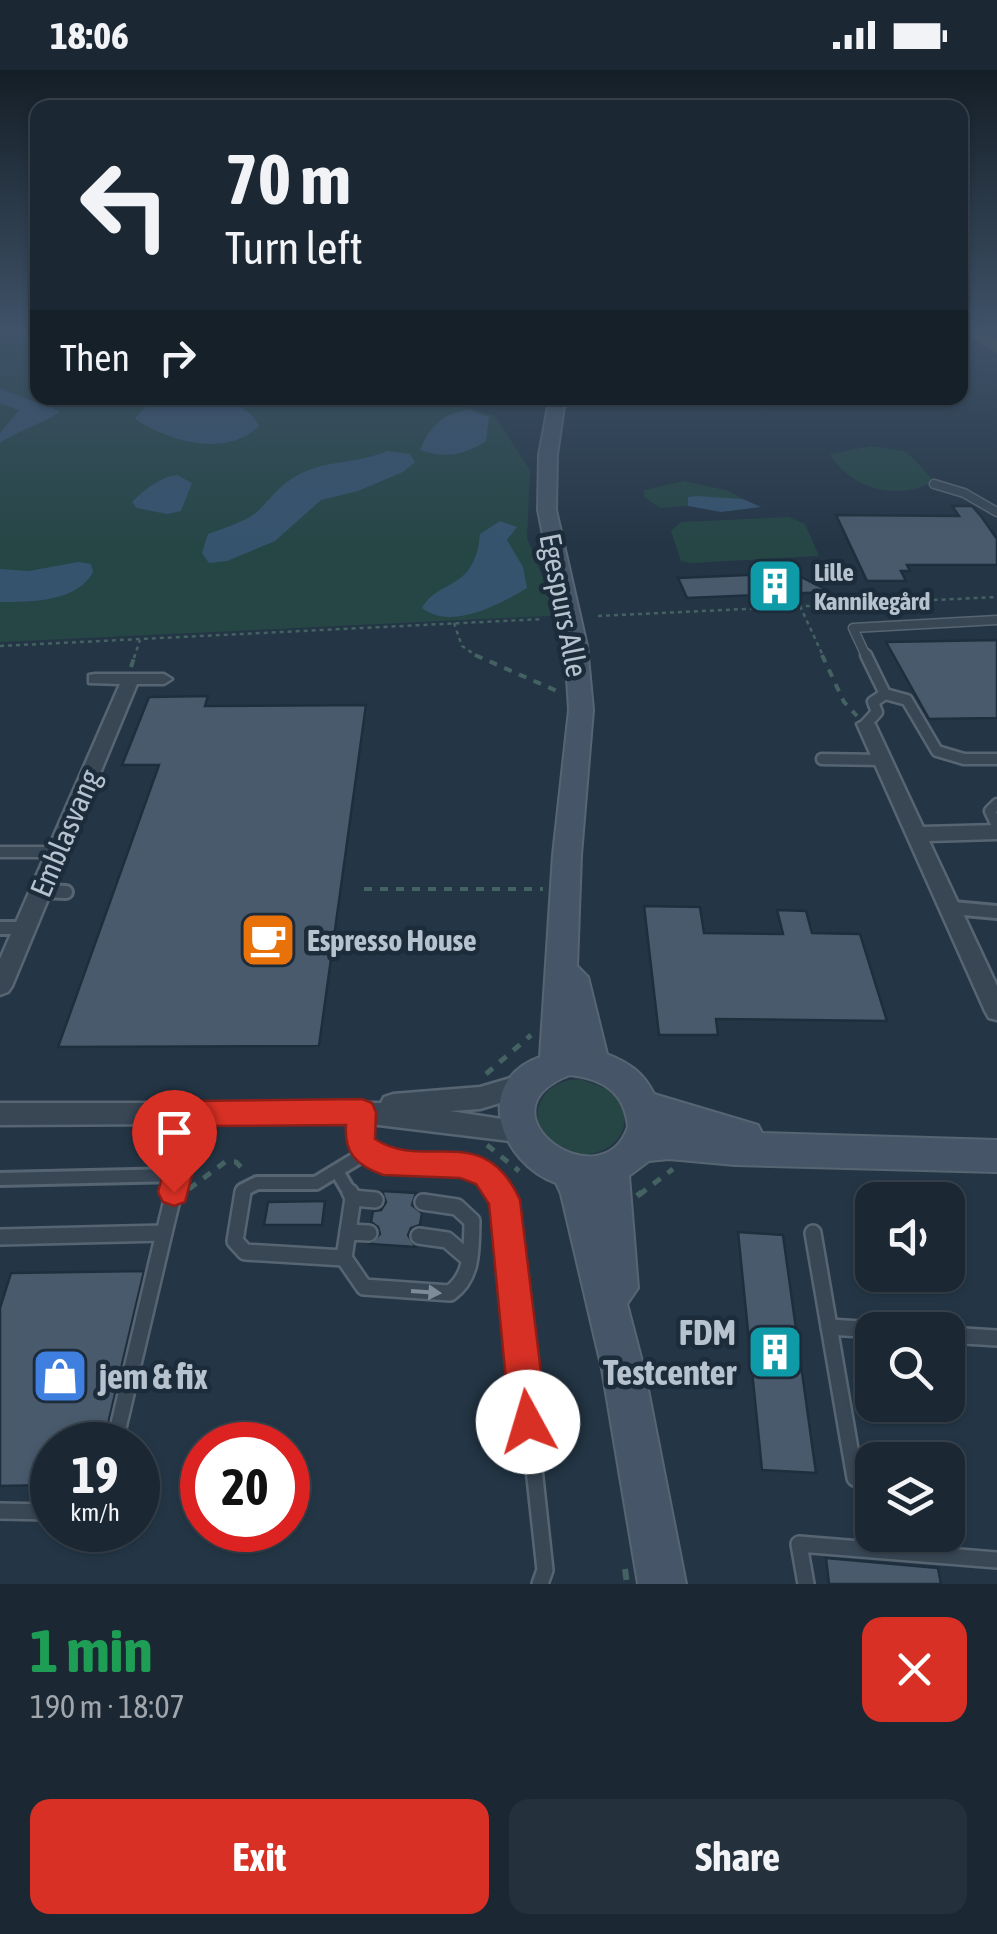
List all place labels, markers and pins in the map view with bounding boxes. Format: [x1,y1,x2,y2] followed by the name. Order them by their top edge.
[745,556,805,616] building icon: Lille Kannikegård
[814,558,930,615] place label: Lille Kannikegård
[238,910,298,970] cafe icon: Espresso House
[307,923,477,957] place label: Espresso House
[132,1090,217,1193] pin
[603,1312,737,1392] place label: FDM Testcenter
[745,1322,805,1382] building icon: FDM Testcenter
[30,1346,90,1406] shop icon: jem & fix
[97,1356,208,1396] place label: jem & fix

